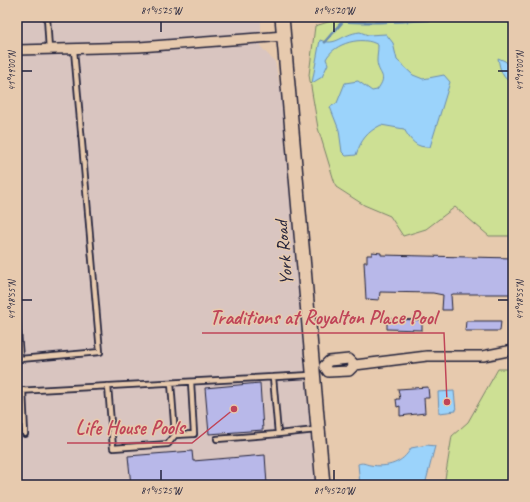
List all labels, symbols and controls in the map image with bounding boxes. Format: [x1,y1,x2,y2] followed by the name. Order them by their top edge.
[141,4,183,17] text: 81°45'25"W
[314,4,356,17] text: 81°45'20"W
[5,49,18,91] text: 41°19'00"N
[513,49,526,91] text: 41°19'00"N
[269,217,299,286] street label: York Road
[5,278,18,320] text: 41°18'55"N
[513,278,526,320] text: 41°18'55"N
[202,301,444,333] callout: Traditions at Royalton Place Pool
[210,305,441,330] text: Traditions at Royalton Place Pool
[67,411,192,443] callout: Life House Pools
[76,415,186,440] text: Life House Pools
[141,484,183,497] text: 81°45'25"W
[314,484,356,497] text: 81°45'20"W

